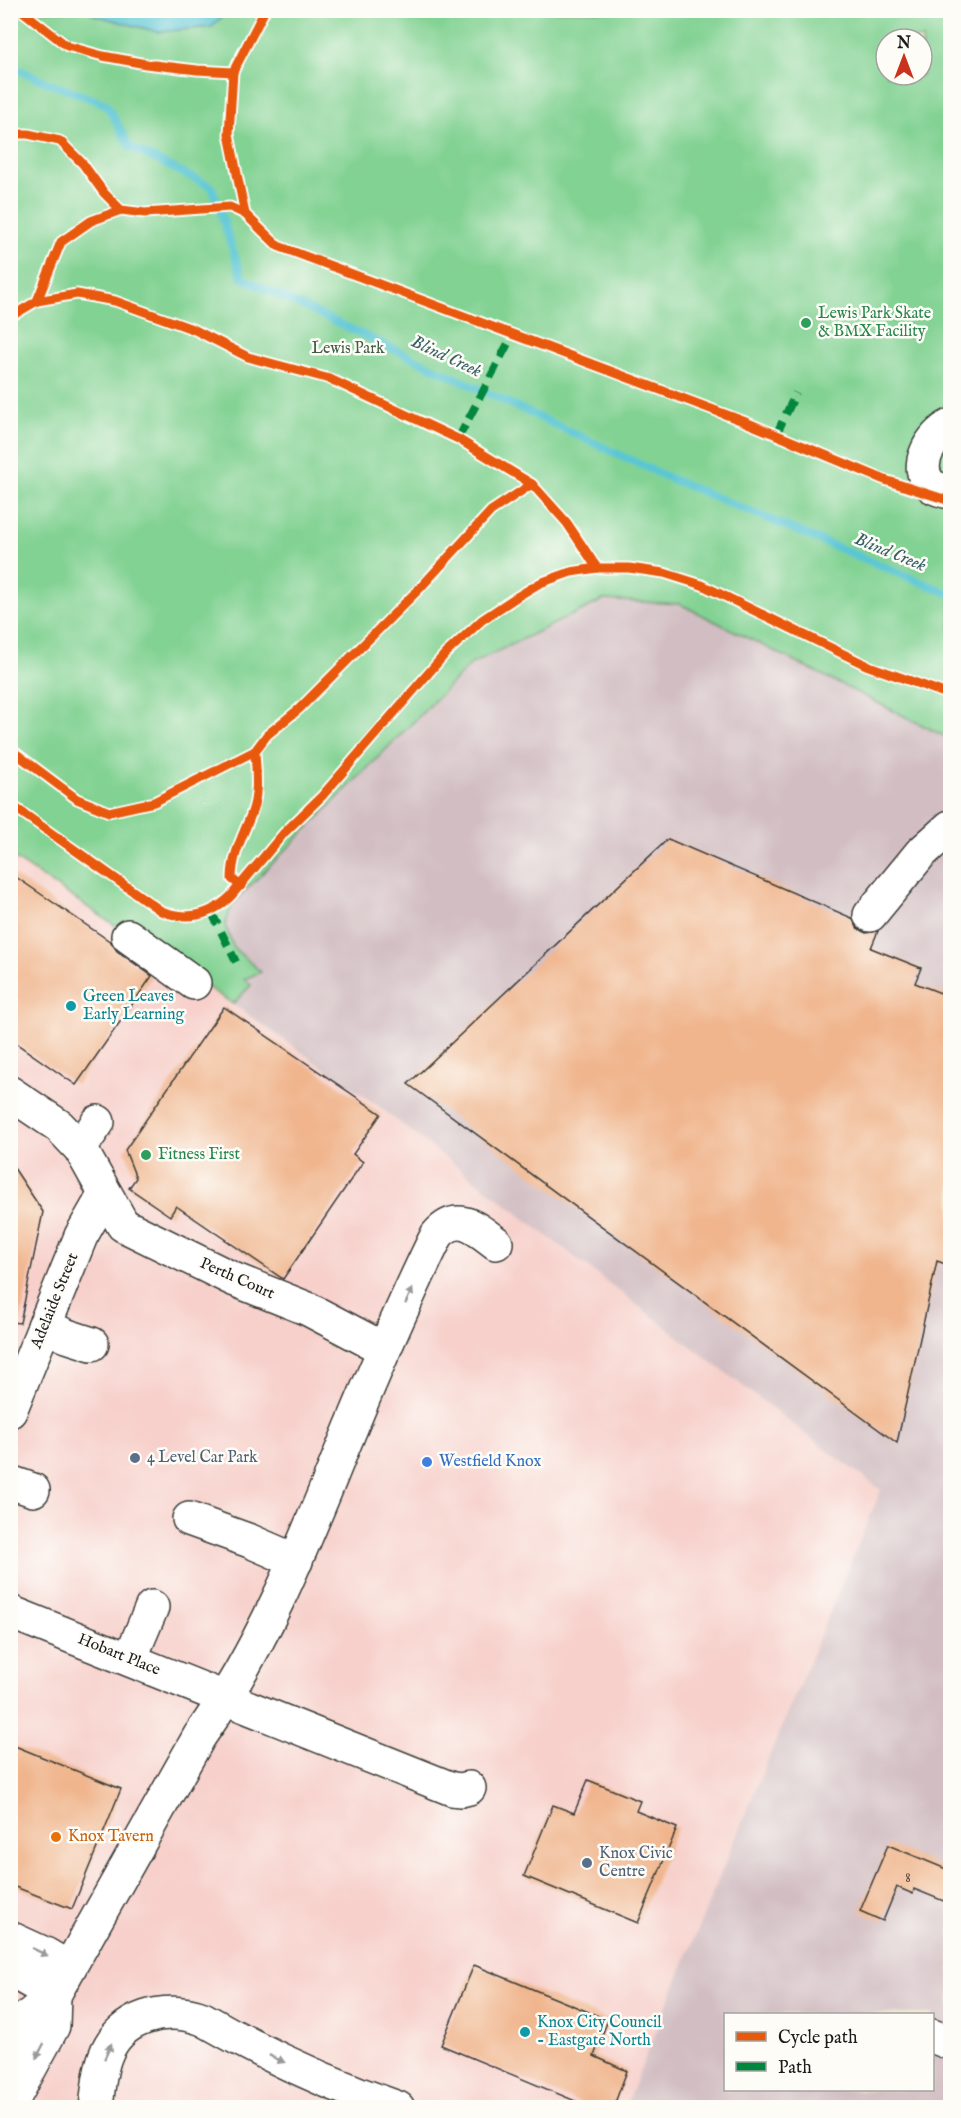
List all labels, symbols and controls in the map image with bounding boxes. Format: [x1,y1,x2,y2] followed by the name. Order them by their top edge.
[874,27,934,87] north arrow
[896,34,911,54] text: N
[818,304,931,342] place label: Lewis Park Skate & BMX Facility
[799,316,813,330] marker: Lewis Park Skate & BMX Facility
[407,331,485,383] water label: Blind Creek
[311,339,385,359] park label: Lewis Park
[851,528,929,578] water label: Blind Creek
[83,987,184,1025] place label: Green Leaves Early Learning
[64,999,78,1013] marker: Green Leaves Early Learning
[158,1145,240,1165] place label: Fitness First
[139,1148,153,1162] marker: Fitness First
[26,1250,83,1353] street label: Adelaide Street
[197,1254,278,1304] street label: Perth Court
[404,1288,413,1305] one-way arrow
[147,1448,258,1468] place label: 4 Level Car Park
[128,1451,142,1465] marker: 4 Level Car Park
[439,1452,541,1472] place label: Westfield Knox
[420,1455,434,1469] marker: Westfield Knox
[75,1629,163,1681] street label: Hobart Place
[68,1827,154,1847] place label: Knox Tavern
[49,1830,63,1844] marker: Knox Tavern
[599,1844,673,1882] place label: Knox Civic Centre
[580,1856,594,1870] marker: Knox Civic Centre
[905,1869,911,1887] house number: 8
[32,1947,49,1956] one-way arrow
[537,2013,662,2051] place label: Knox City Council - Eastgate North
[724,2013,934,2091] legend
[518,2025,532,2039] marker: Knox City Council - Eastgate North
[778,2027,858,2050] text: Cycle path
[35,2042,45,2059] one-way arrow
[104,2042,113,2059] one-way arrow
[268,2055,285,2064] one-way arrow
[778,2057,812,2080] text: Path

